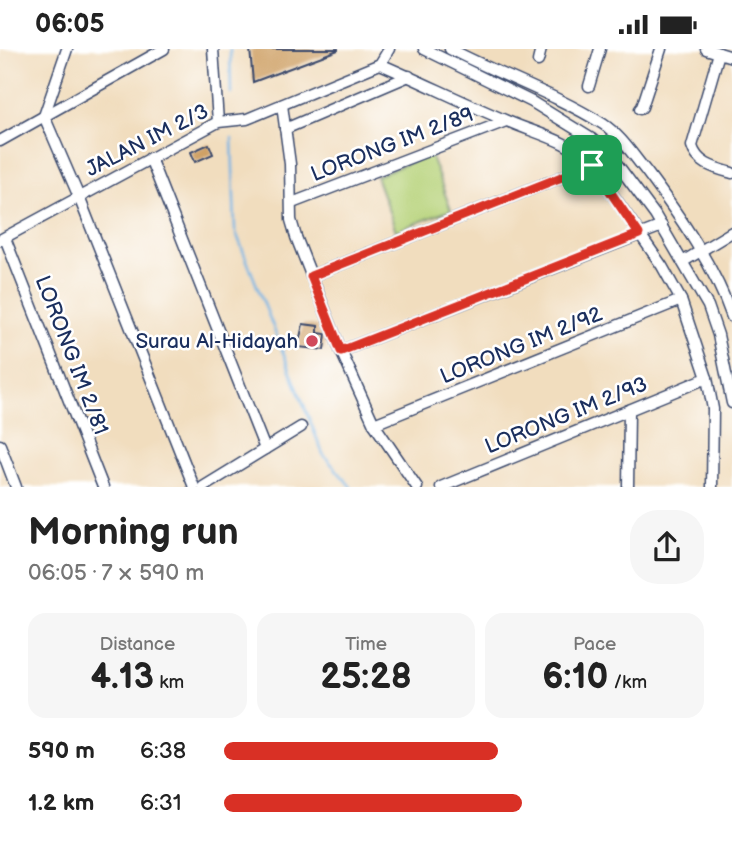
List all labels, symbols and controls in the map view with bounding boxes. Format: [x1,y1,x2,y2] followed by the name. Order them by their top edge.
[35,9,104,40] text: 06:05
[82,99,213,182] street label: JALAN IM 2/3
[307,102,477,187] street label: LORONG IM 2/89
[562,135,622,195] pin
[573,146,611,184] icon: arrive
[30,272,113,438] street label: LORONG IM 2/81
[437,301,606,389] street label: LORONG IM 2/92
[135,329,298,354] place label: Surau Al-Hidayah
[304,333,320,349] marker: Surau Al-Hidayah
[481,371,651,459] street label: LORONG IM 2/93
[28,510,239,555] text: Morning run
[630,510,704,584] button: share
[28,559,204,587] text: 06:05 · 7 × 590 m
[99,633,175,656] text: Distance
[345,633,387,656] text: Time
[573,633,616,656] text: Pace
[91,656,154,699] text: 4.13
[320,656,412,699] text: 25:28
[542,656,608,699] text: 6:10
[154,671,184,694] text: km
[608,671,647,694] text: /km
[28,737,95,765] text: 590 m
[140,737,186,765] text: 6:38
[28,789,94,817] text: 1.2 km
[140,789,182,817] text: 6:31

